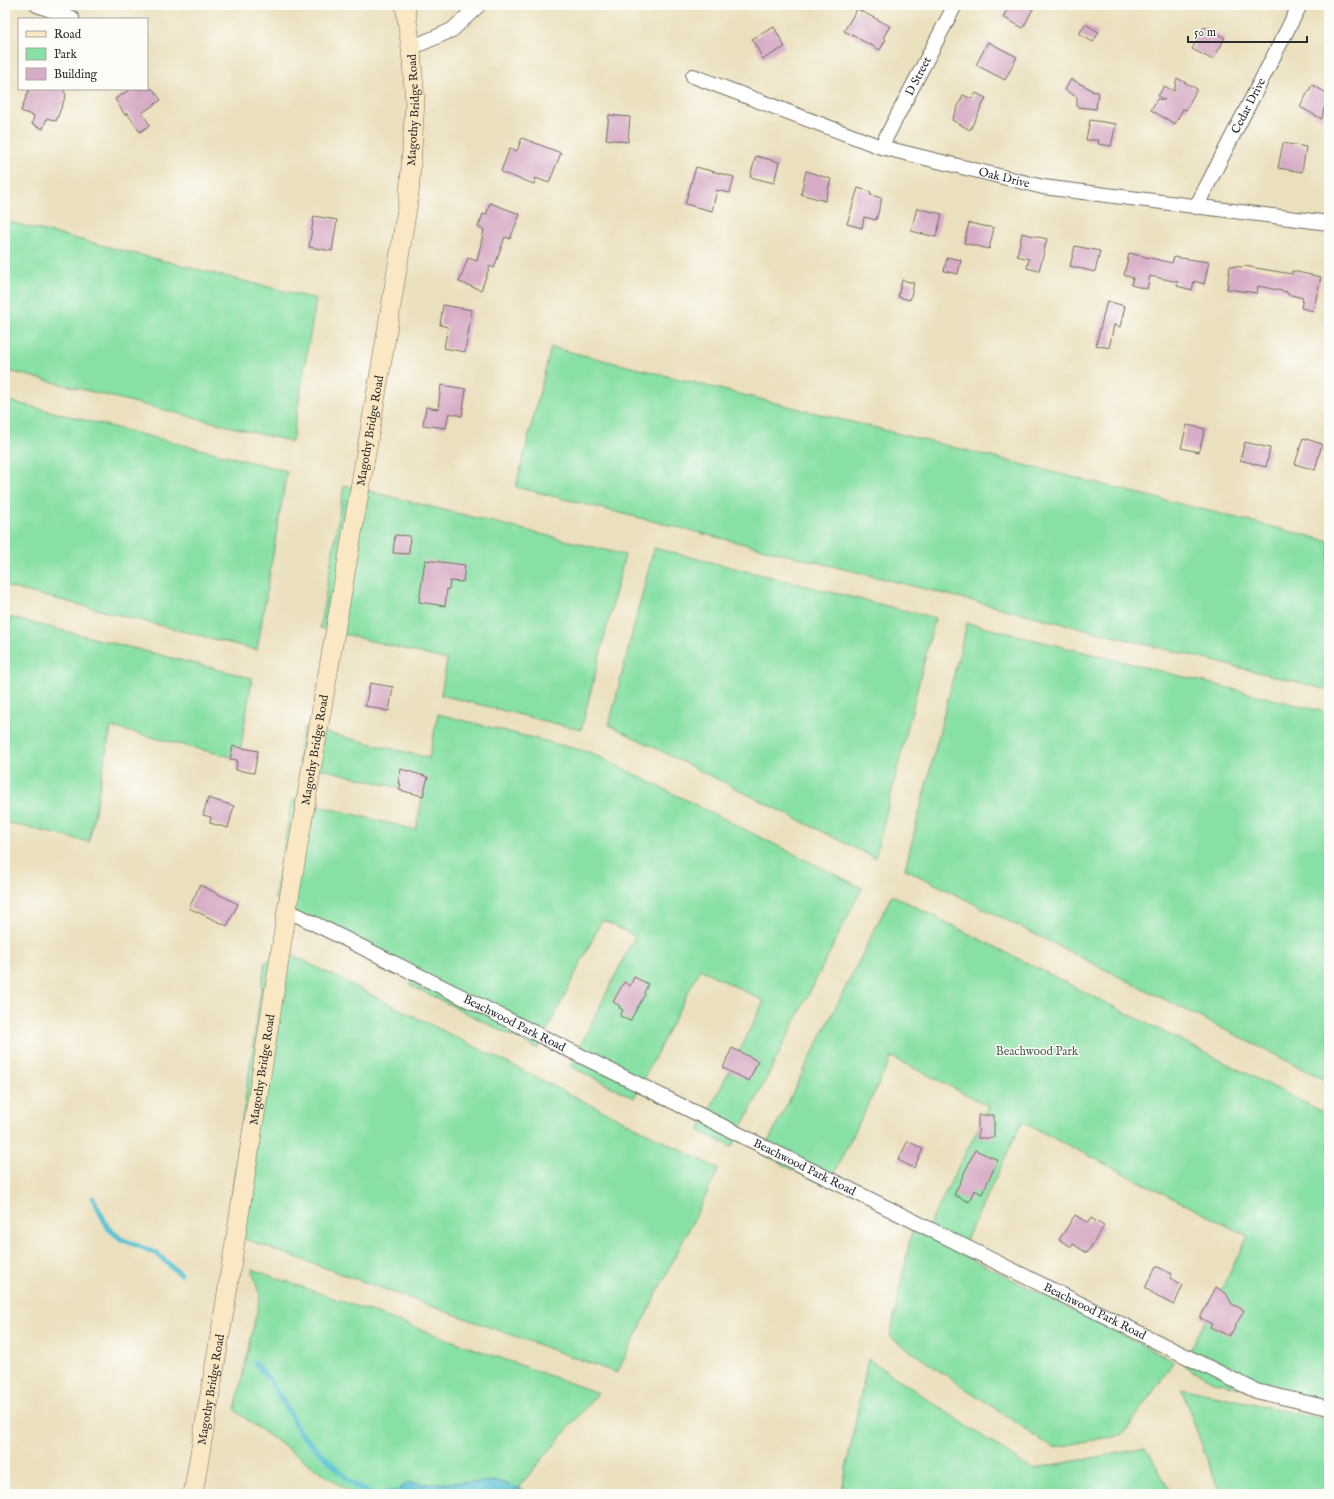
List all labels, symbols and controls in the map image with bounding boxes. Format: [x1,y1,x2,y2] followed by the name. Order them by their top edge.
[18,18,148,90] legend
[1188,18,1307,44] scale bar
[1194,25,1216,40] text: 50 m
[54,27,82,42] text: Road
[54,47,77,62] text: Park
[403,53,422,166] street label: Magothy Bridge Road
[902,54,934,98] street label: D Street
[54,67,98,82] text: Building
[1228,75,1269,136] street label: Cedar Drive
[977,164,1032,191] street label: Oak Drive
[353,374,387,487] street label: Magothy Bridge Road
[298,693,332,806] street label: Magothy Bridge Road
[461,991,569,1055] street label: Beachwood Park Road
[246,1012,278,1126] street label: Magothy Bridge Road
[996,1044,1079,1059] park label: Beachwood Park
[751,1135,859,1199] street label: Beachwood Park Road
[1041,1279,1149,1343] street label: Beachwood Park Road
[194,1332,228,1446] street label: Magothy Bridge Road

